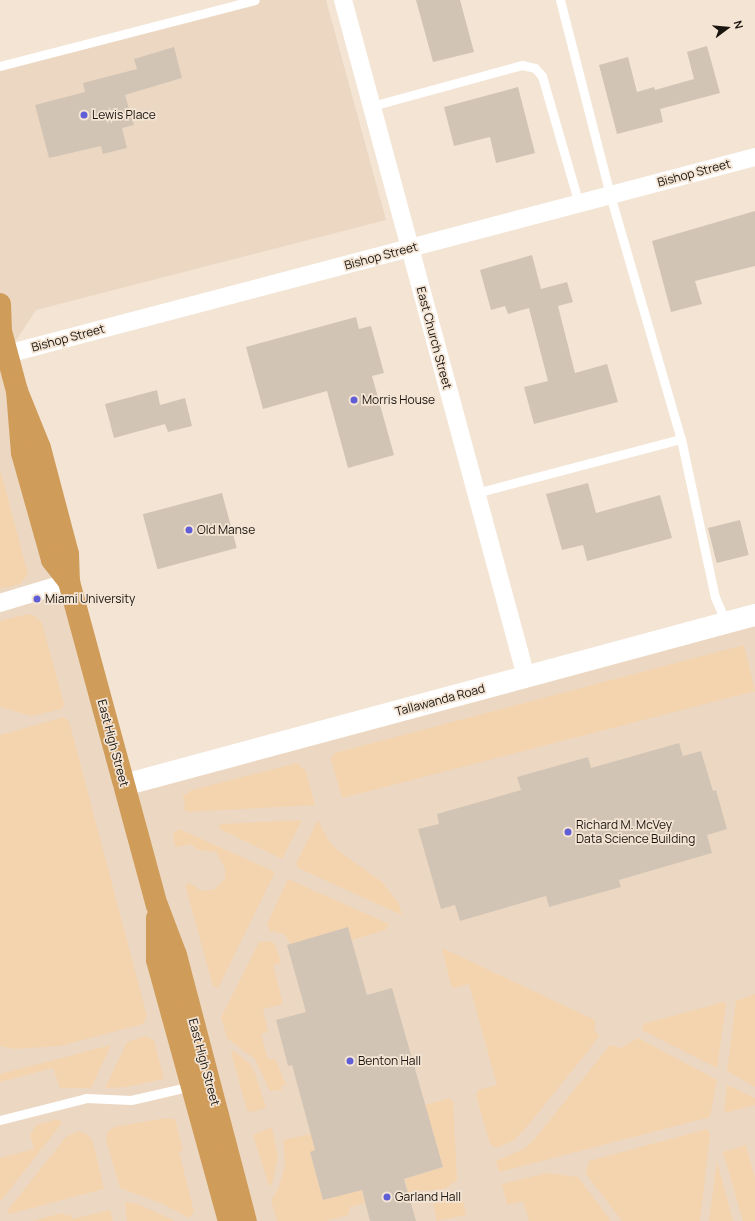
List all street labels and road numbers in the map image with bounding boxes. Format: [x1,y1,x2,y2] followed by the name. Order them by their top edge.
[656,156,732,190] street label: Bishop Street
[343,239,419,273] street label: Bishop Street
[413,285,455,391] street label: East Church Street
[30,321,106,355] street label: Bishop Street
[394,681,486,719] street label: Tallawanda Road
[94,698,132,788] street label: East High Street
[185,1017,223,1107] street label: East High Street

